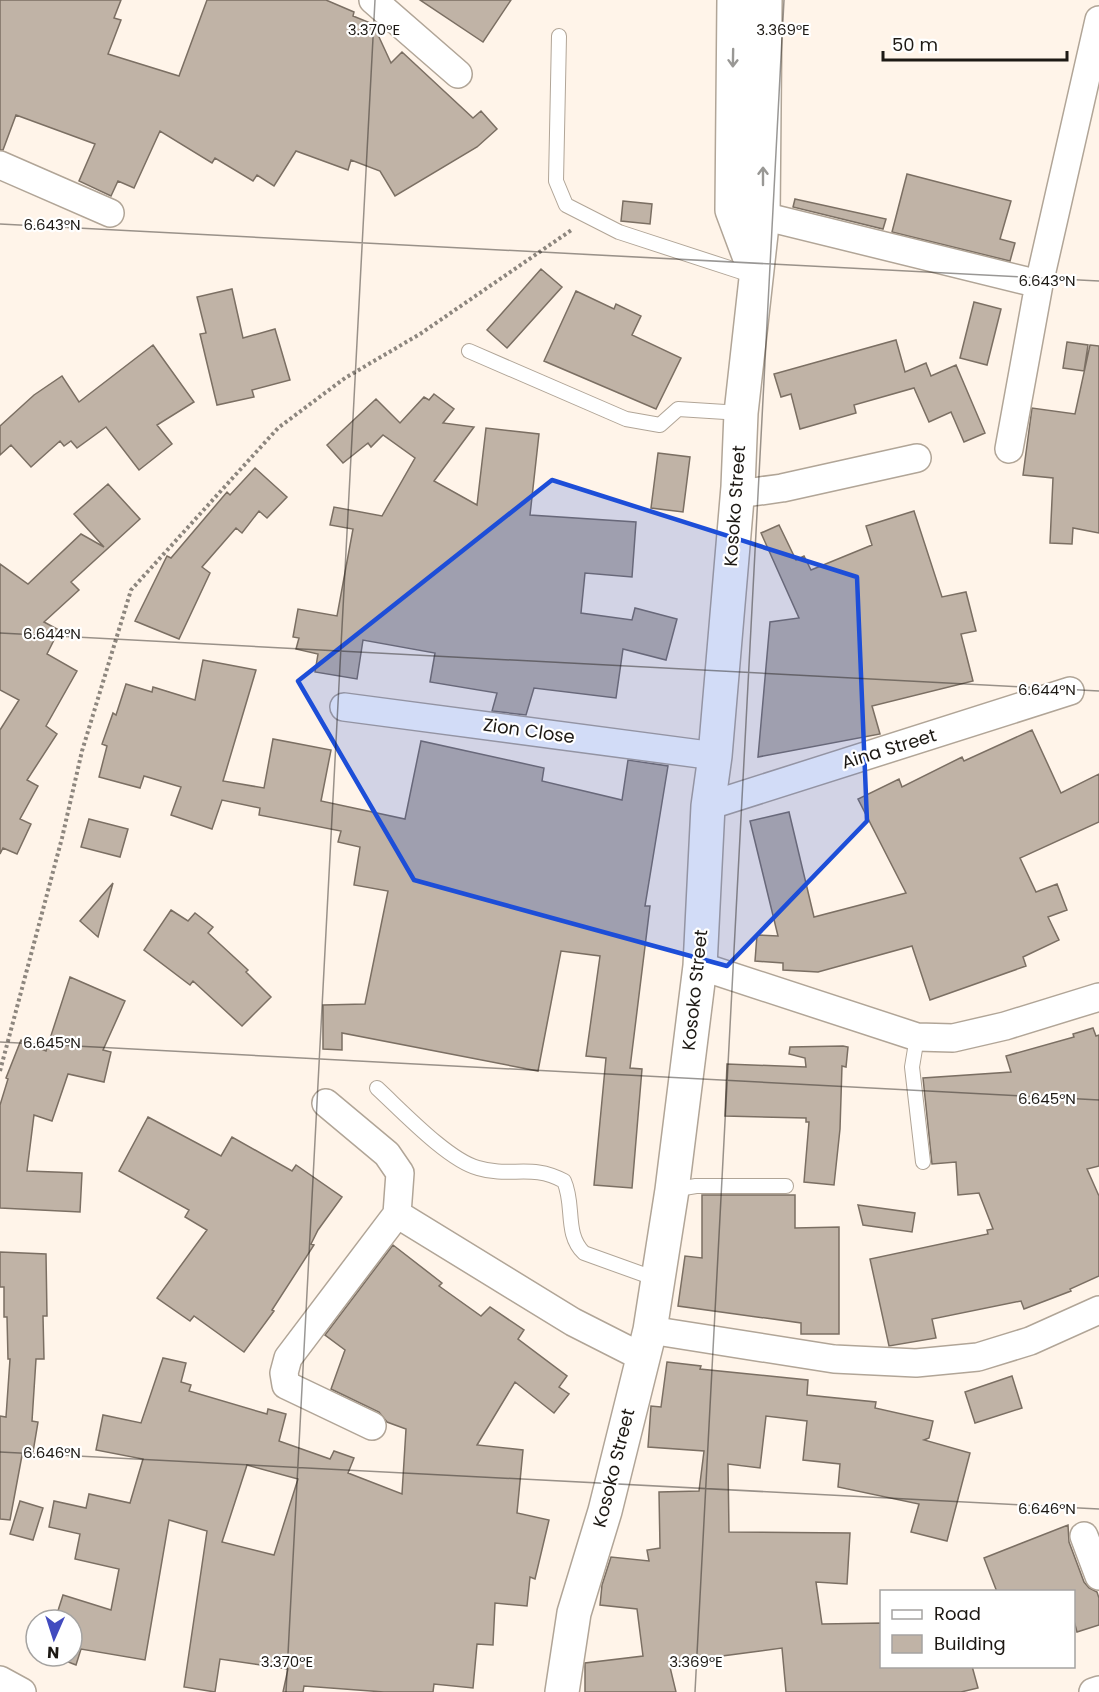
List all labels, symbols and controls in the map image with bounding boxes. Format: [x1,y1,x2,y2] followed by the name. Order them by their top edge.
[348,19,400,40] text: 3.370°E
[756,19,810,40] text: 3.369°E
[883,24,1068,62] scale bar
[892,32,938,57] text: 50 m
[728,48,739,68] one-way arrow
[757,167,769,187] one-way arrow
[23,214,81,235] text: 6.643°N
[1018,270,1076,291] text: 6.643°N
[718,444,751,567] street label: Kosoko Street
[23,623,81,644] text: 6.644°N
[1018,679,1076,700] text: 6.644°N
[482,712,577,749] street label: Zion Close
[838,722,939,775] street label: Aina Street
[676,928,713,1052] street label: Kosoko Street
[23,1032,81,1053] text: 6.645°N
[1018,1088,1076,1109] text: 6.645°N
[587,1406,640,1530] street label: Kosoko Street
[23,1442,81,1463] text: 6.646°N
[1018,1498,1076,1519] text: 6.646°N
[880,1590,1075,1668] legend
[934,1601,981,1626] text: Road
[24,1608,84,1668] north arrow
[934,1631,1006,1656] text: Building
[47,1641,60,1664] text: N
[261,1651,313,1672] text: 3.370°E
[669,1651,723,1672] text: 3.369°E

